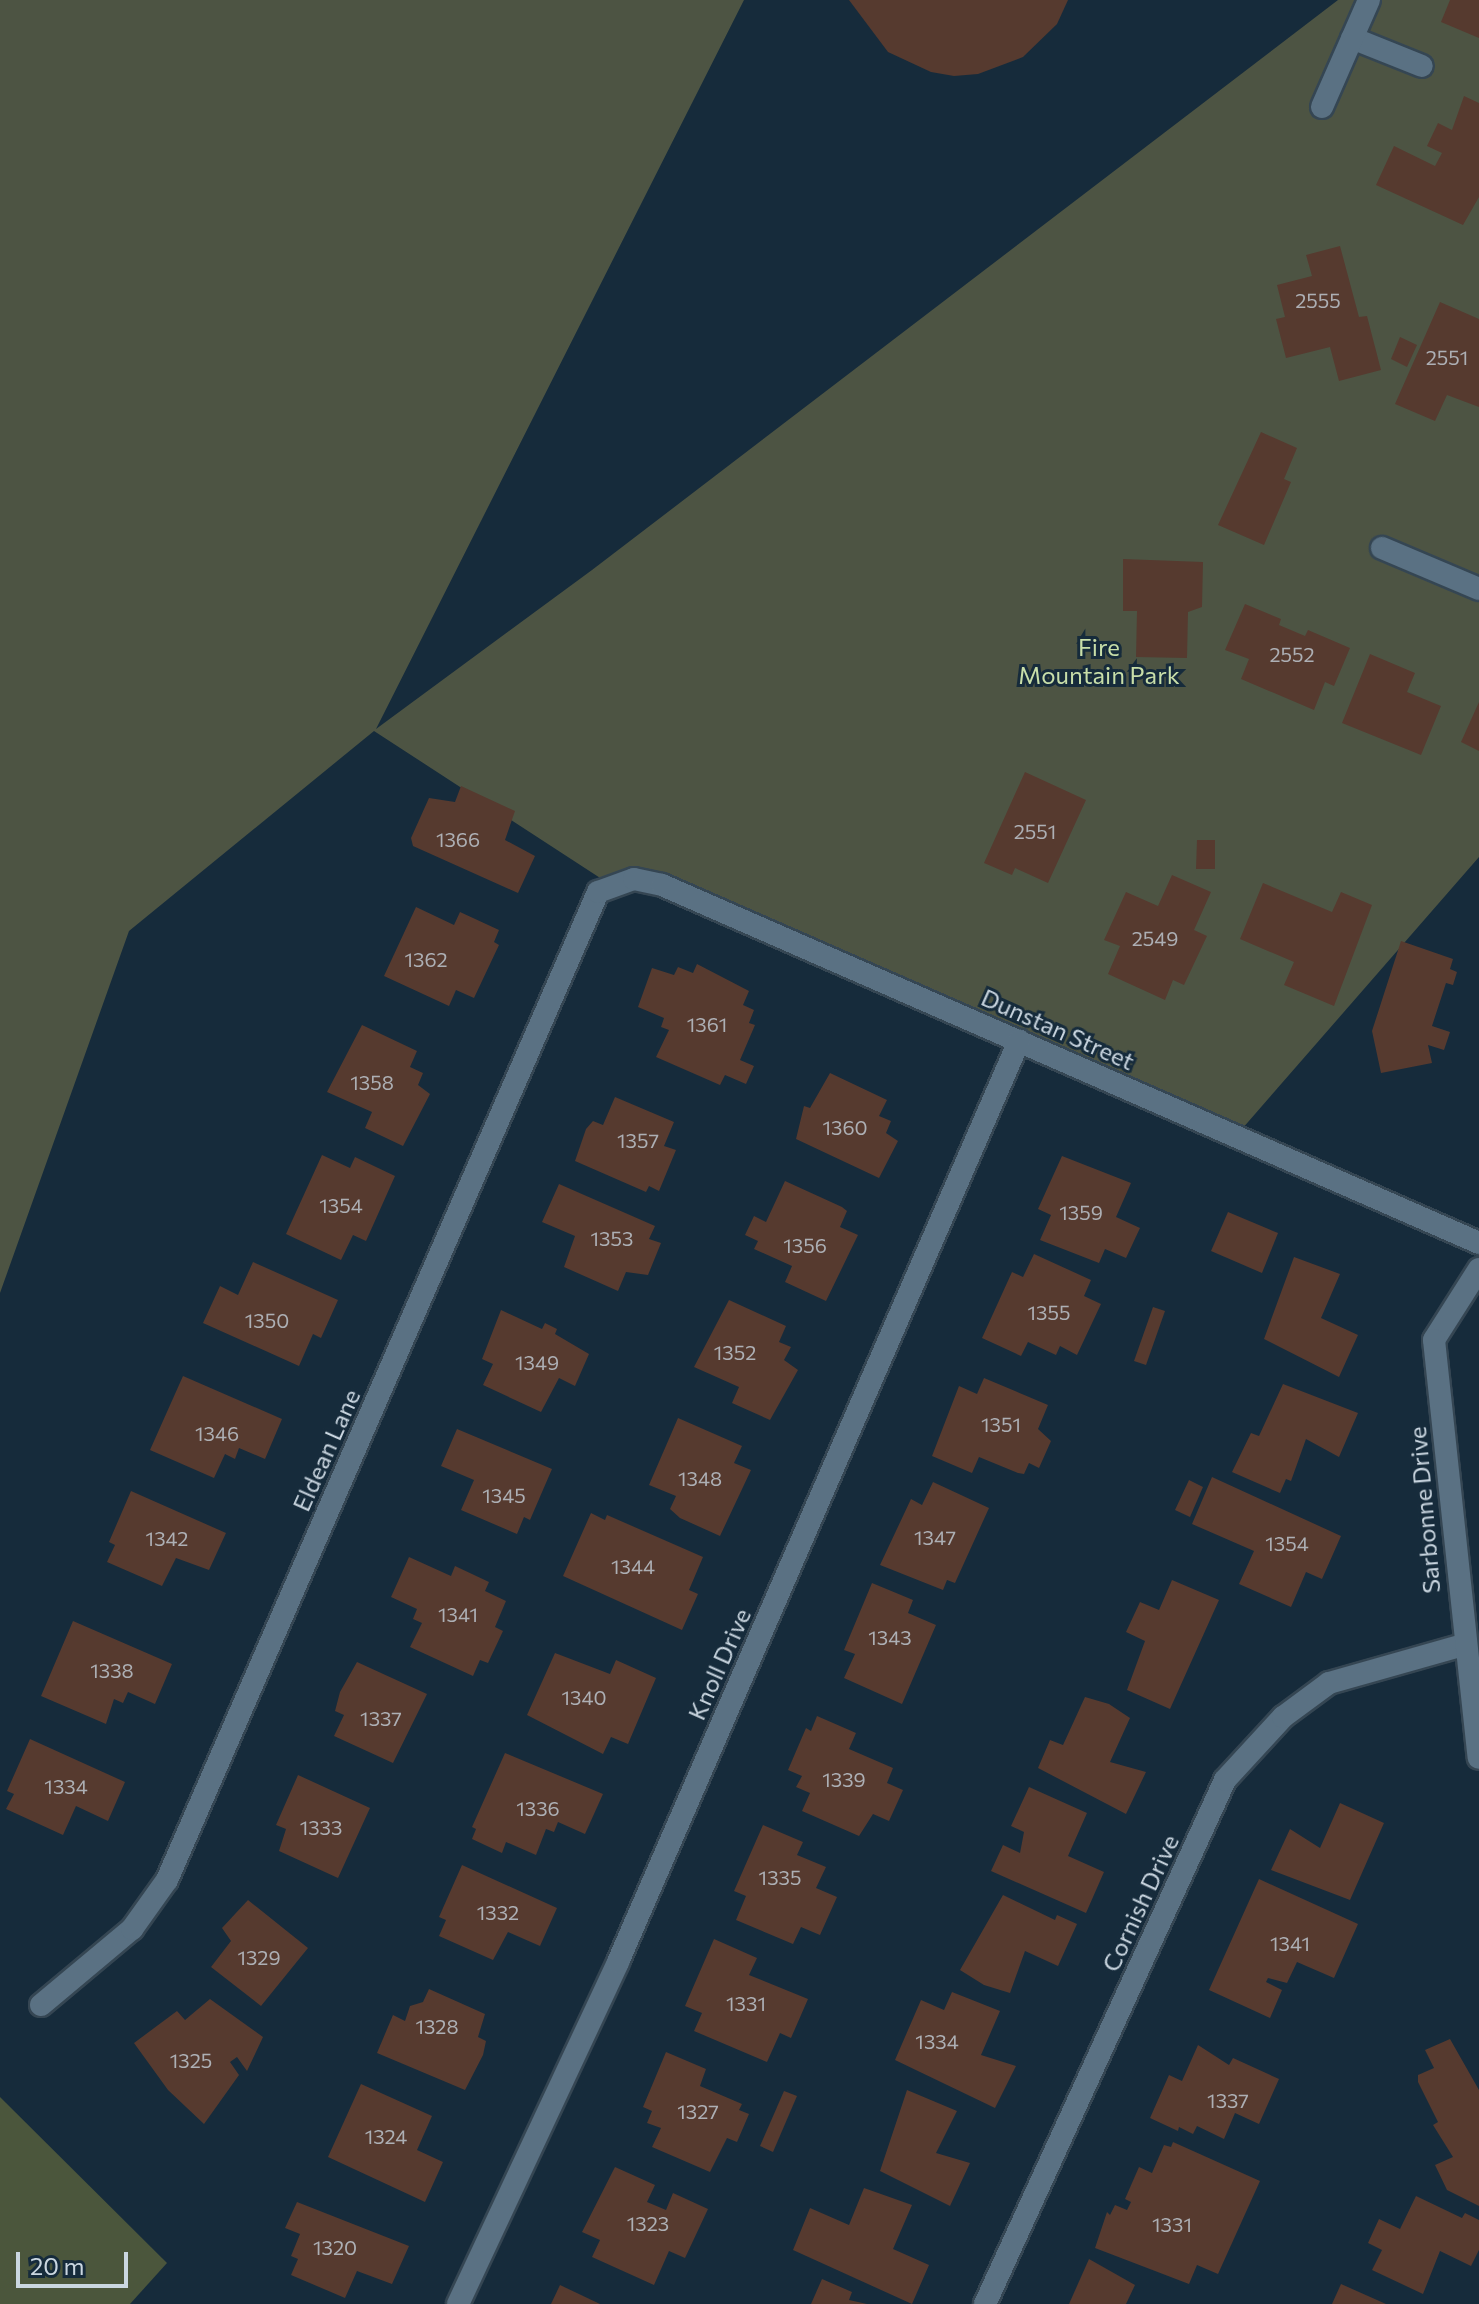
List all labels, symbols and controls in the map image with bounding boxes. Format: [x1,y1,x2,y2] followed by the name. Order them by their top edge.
[1295,288,1341,312] house number: 2555
[1426,345,1468,369] house number: 2551
[1018,633,1180,689] park label: Fire Mountain Park
[1269,642,1315,666] house number: 2552
[1014,819,1056,843] house number: 2551
[436,827,480,851] house number: 1366
[1132,926,1178,950] house number: 2549
[404,947,448,971] house number: 1362
[977,982,1139,1076] street label: Dunstan Street
[687,1012,727,1036] house number: 1361
[350,1070,394,1094] house number: 1358
[822,1115,868,1139] house number: 1360
[617,1128,659,1152] house number: 1357
[319,1193,363,1217] house number: 1354
[1059,1200,1103,1224] house number: 1359
[591,1226,633,1250] house number: 1353
[783,1233,827,1257] house number: 1356
[1028,1300,1070,1324] house number: 1355
[245,1308,289,1332] house number: 1350
[714,1340,756,1364] house number: 1352
[515,1350,559,1374] house number: 1349
[286,1385,366,1515] street label: Eldean Lane
[981,1412,1021,1436] house number: 1351
[195,1421,239,1445] house number: 1346
[1402,1425,1446,1595] street label: Sarbonne Drive
[678,1466,722,1490] house number: 1348
[482,1483,526,1507] house number: 1345
[914,1525,956,1549] house number: 1347
[146,1526,188,1550] house number: 1342
[1265,1531,1309,1555] house number: 1354
[611,1554,655,1578] house number: 1344
[438,1602,478,1626] house number: 1341
[682,1604,756,1724] street label: Knoll Drive
[868,1625,912,1649] house number: 1343
[90,1658,134,1682] house number: 1338
[561,1685,607,1709] house number: 1340
[360,1706,402,1730] house number: 1337
[822,1767,866,1791] house number: 1339
[44,1774,88,1798] house number: 1334
[516,1796,560,1820] house number: 1336
[300,1815,342,1839] house number: 1333
[1096,1830,1184,1976] street label: Cornish Drive
[759,1865,801,1889] house number: 1335
[477,1900,519,1924] house number: 1332
[1270,1931,1310,1955] house number: 1341
[237,1945,281,1969] house number: 1329
[726,1991,766,2015] house number: 1331
[415,2014,459,2038] house number: 1328
[915,2029,959,2053] house number: 1334
[170,2048,212,2072] house number: 1325
[1207,2088,1249,2112] house number: 1337
[677,2099,719,2123] house number: 1327
[365,2124,407,2148] house number: 1324
[627,2211,669,2235] house number: 1323
[1152,2212,1192,2236] house number: 1331
[313,2235,357,2259] house number: 1320
[20,2236,132,2286] scale bar
[30,2251,84,2280] text: 20 m

